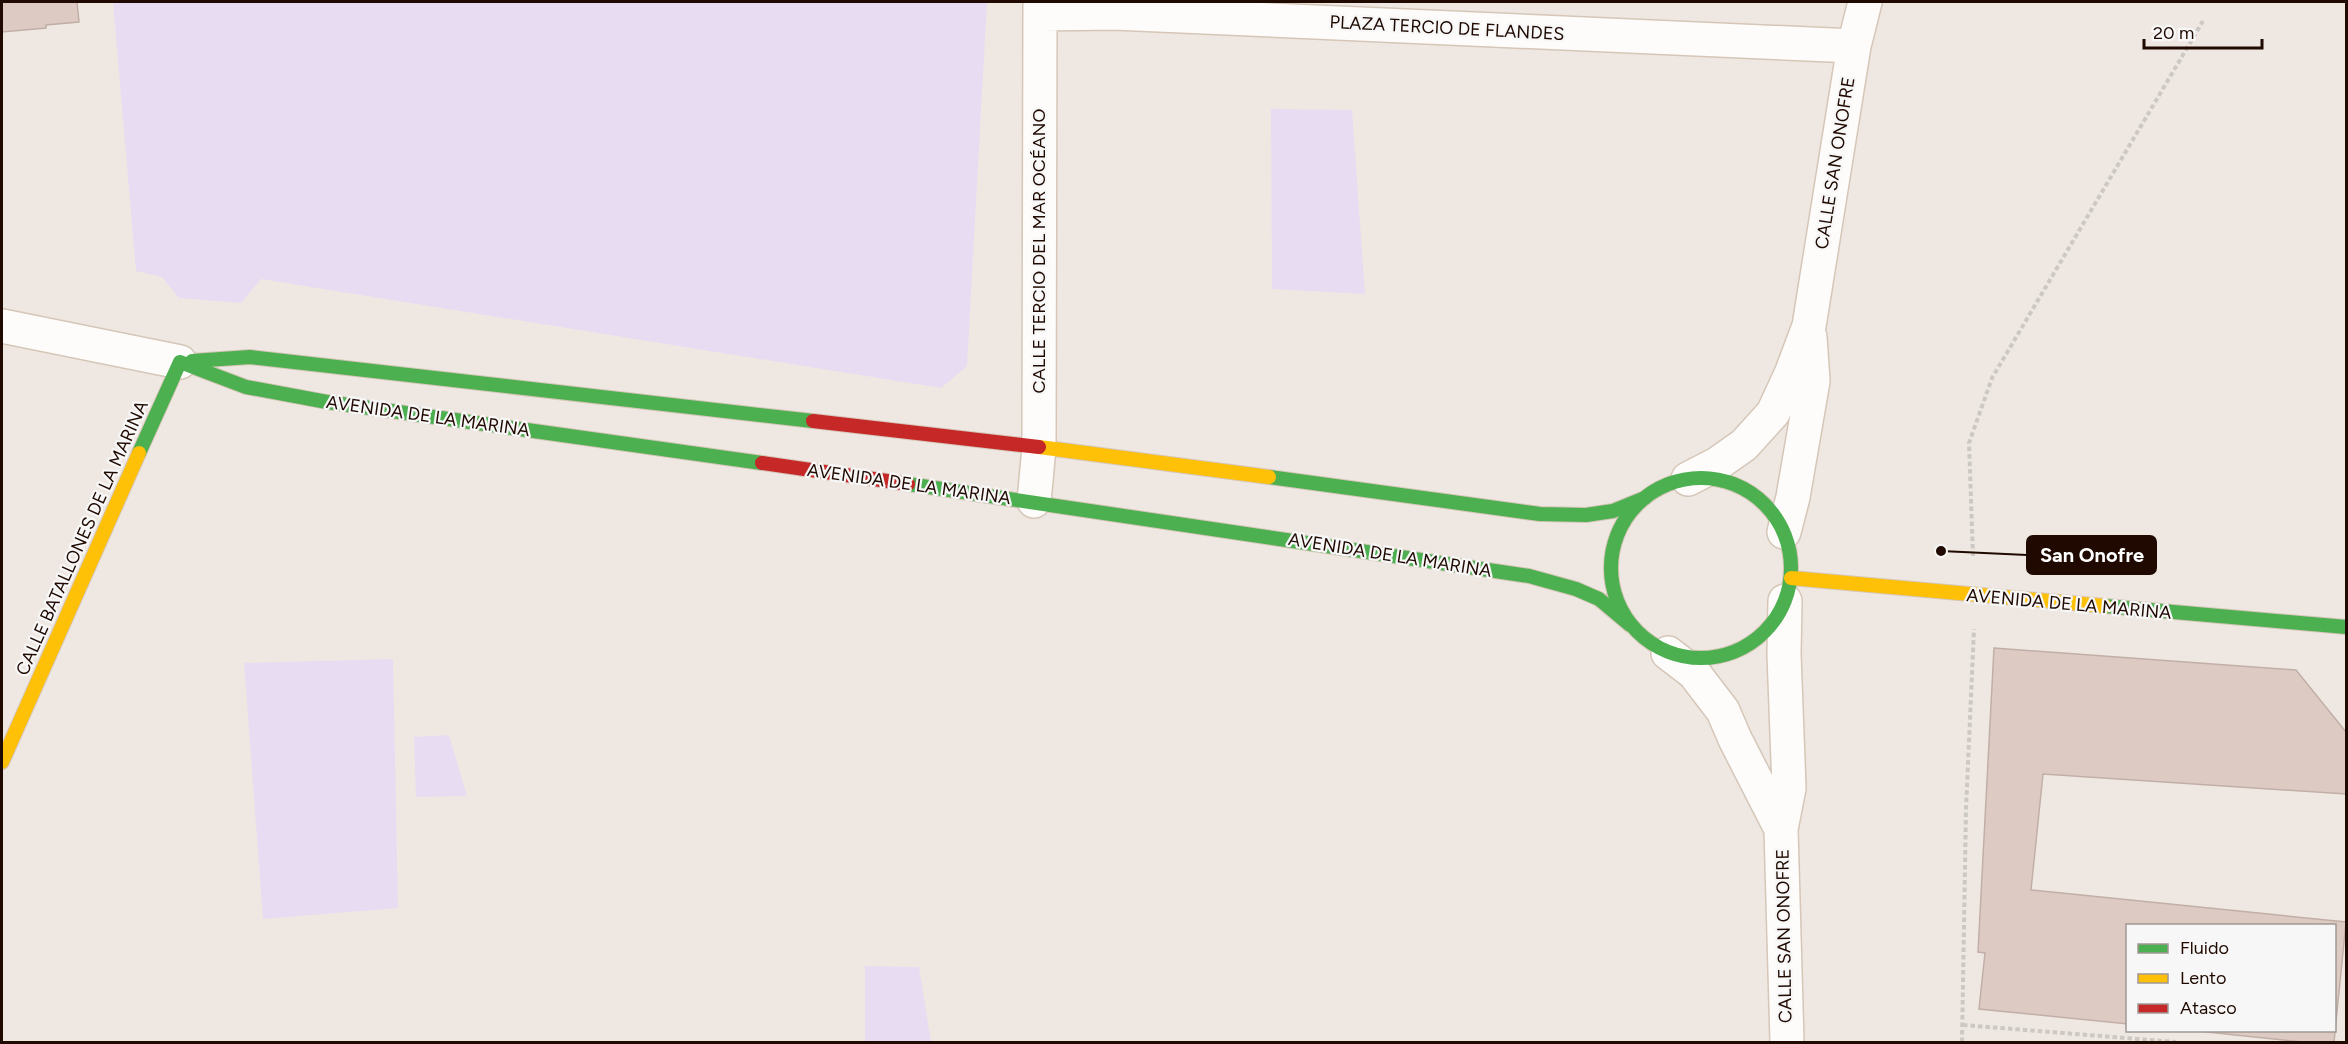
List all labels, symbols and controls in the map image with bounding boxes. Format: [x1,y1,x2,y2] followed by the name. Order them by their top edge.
[1329,11,1565,45] street label: PLAZA TERCIO DE FLANDES
[2144,12,2262,50] scale bar
[2153,22,2194,44] text: 20 m
[1811,75,1859,251] street label: CALLE SAN ONOFRE
[1028,109,1050,393] street label: CALLE TERCIO DEL MAR OCÉANO
[325,391,531,441] street label: AVENIDA DE LA MARINA
[11,397,153,679] street label: CALLE BATALLONES DE LA MARINA
[806,459,1012,509] street label: AVENIDA DE LA MARINA
[1287,528,1493,582] street label: AVENIDA DE LA MARINA
[2027,536,2156,574] callout: San Onofre
[2040,543,2144,567] text: San Onofre
[1966,584,2172,624] street label: AVENIDA DE LA MARINA
[1771,849,1797,1023] street label: CALLE SAN ONOFRE
[2126,924,2336,1032] legend
[2180,937,2229,959] text: Fluido
[2180,967,2226,989] text: Lento
[2180,997,2237,1019] text: Atasco

